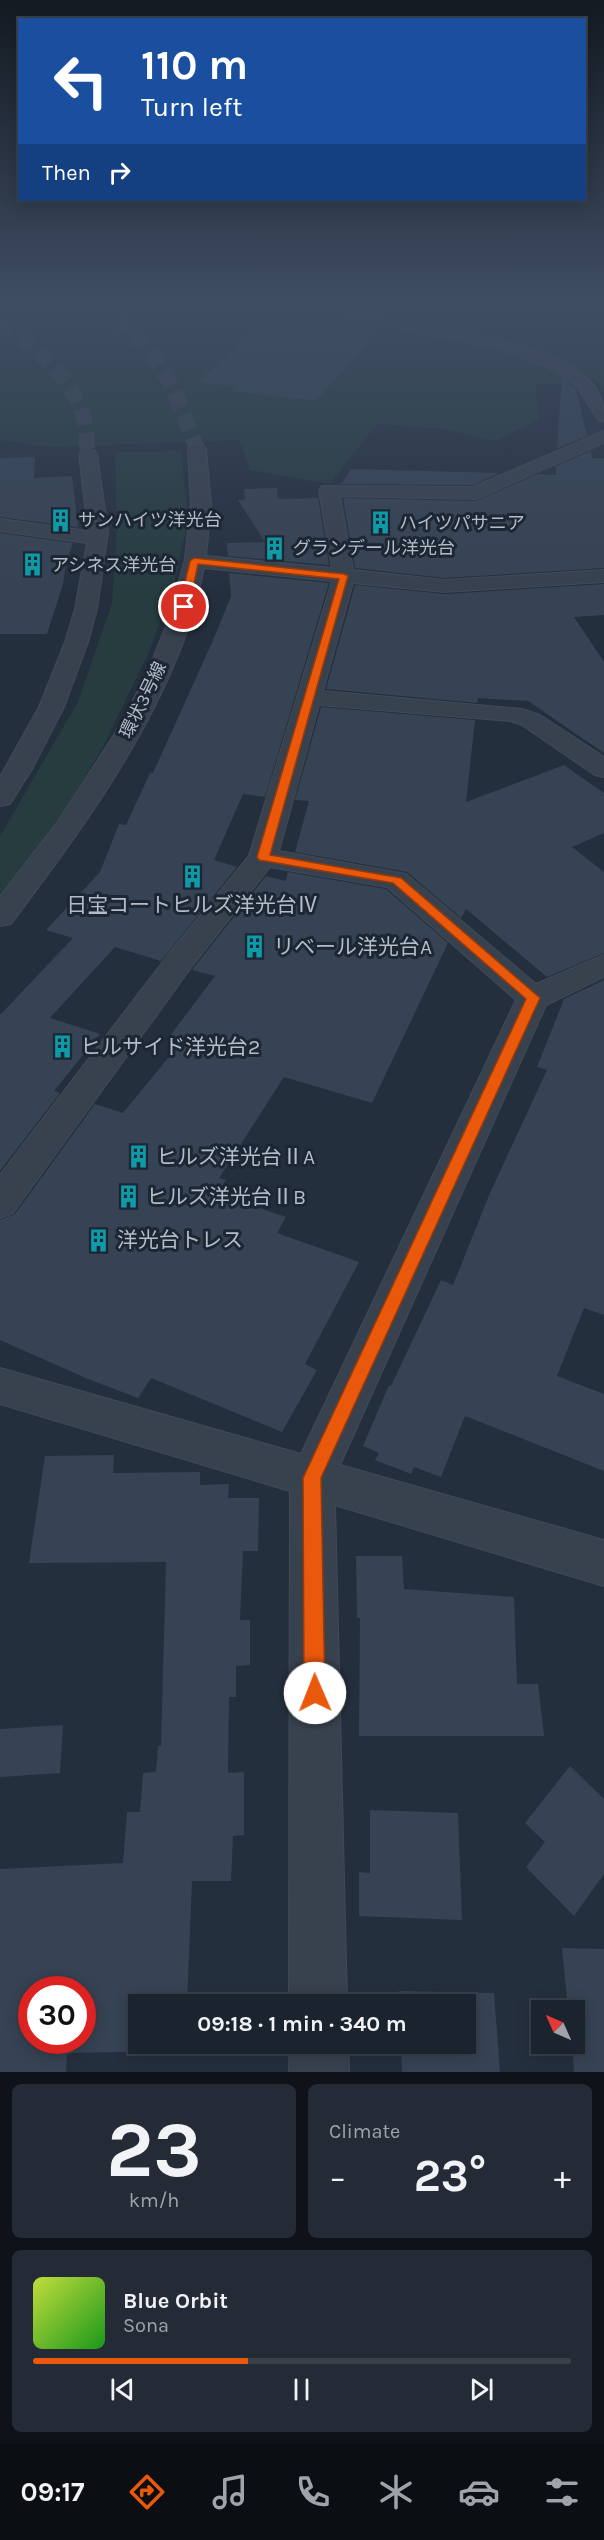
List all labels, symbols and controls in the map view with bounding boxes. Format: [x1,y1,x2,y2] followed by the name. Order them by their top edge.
[141,40,248,90] text: 110 m
[42,42,120,120] icon: left
[141,91,242,123] text: Turn left
[103,156,136,189] icon: right
[42,160,91,186] text: Then
[47,507,73,533] building icon: サンハイツ洋光台
[78,509,222,531] place label: サンハイツ洋光台
[368,510,394,536] building icon: ハイツパサニア
[399,512,525,534] place label: ハイツパサニア
[262,535,288,561] building icon: グランデール洋光台
[293,537,455,559] place label: グランデール洋光台
[20,552,46,578] building icon: アシネス洋光台
[51,554,176,576] place label: アシネス洋光台
[158,581,209,632] pin
[167,590,200,623] icon: arrive
[115,658,171,742] street label: 環状3号線
[179,864,205,890] building icon: 日宝コートヒルズ洋光台Ⅳ
[66,893,318,917] place label: 日宝コートヒルズ洋光台Ⅳ
[242,934,268,960] building icon: リベール洋光台A
[273,935,432,959] place label: リベール洋光台A
[49,1034,75,1060] building icon: ヒルサイド洋光台2
[80,1035,260,1059] place label: ヒルサイド洋光台2
[125,1144,151,1170] building icon: ヒルズ洋光台ⅡA
[156,1145,315,1169] place label: ヒルズ洋光台ⅡA
[115,1184,141,1210] building icon: ヒルズ洋光台ⅡB
[146,1185,306,1209] place label: ヒルズ洋光台ⅡB
[86,1227,112,1253] building icon: 洋光台トレス
[117,1228,243,1252] place label: 洋光台トレス
[283,1661,347,1725] position arrow
[18,1976,96,2054] speed limit sign: 30
[531,2000,585,2054] north arrow
[531,2000,585,2054] map controls
[197,2011,407,2037] text: 09:18 · 1 min · 340 m
[106,2104,202,2196] text: 23
[329,2120,400,2143] text: Climate
[414,2150,486,2202] text: 23°
[329,2158,346,2196] text: −
[554,2158,571,2196] text: +
[129,2189,179,2212] text: km/h
[123,2288,228,2314] text: Blue Orbit
[123,2314,169,2337] text: Sona
[106,2373,139,2406] icon: previous
[285,2373,318,2406] icon: pause
[465,2373,498,2406] icon: next
[126,2471,168,2513] icon: directions
[209,2471,251,2513] icon: music
[292,2471,334,2513] icon: phone
[375,2471,417,2513] icon: climate
[458,2471,500,2513] icon: car
[541,2471,583,2513] icon: filters
[21,2476,84,2508] text: 09:17

